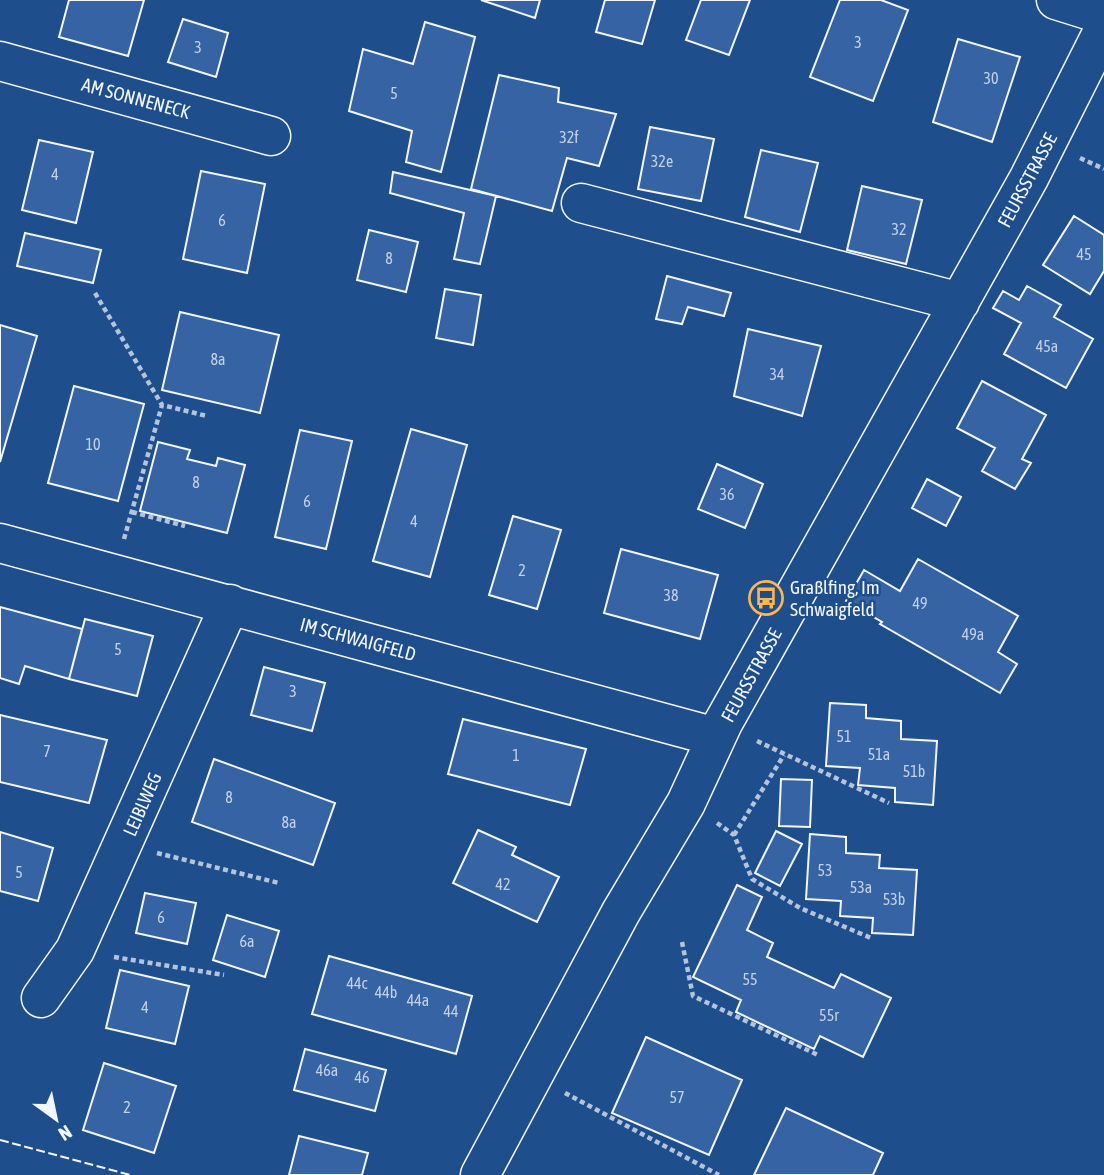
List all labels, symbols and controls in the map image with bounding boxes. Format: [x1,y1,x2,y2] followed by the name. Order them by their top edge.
[854,33,862,51] house number: 3
[194,38,202,56] house number: 3
[983,69,999,87] house number: 30
[79,73,193,123] street label: AM SONNENECK
[390,84,398,102] house number: 5
[559,128,579,146] house number: 32f
[993,129,1061,231] street label: FEURSSTRASSE
[651,152,673,170] house number: 32e
[51,165,59,183] house number: 4
[218,211,226,229] house number: 6
[891,220,907,238] house number: 32
[1076,245,1092,263] house number: 45
[385,249,393,267] house number: 8
[1036,337,1058,355] house number: 45a
[211,350,225,368] house number: 8a
[769,365,785,383] house number: 34
[85,435,101,453] house number: 10
[192,473,200,491] house number: 8
[719,485,735,503] house number: 36
[303,492,311,510] house number: 6
[410,512,418,530] house number: 4
[518,561,526,579] house number: 2
[790,576,880,620] place label: Graßlfing, Im Schwaigfeld
[747,579,785,617] bus stop icon: Graßlfing, Im Schwaigfeld
[663,586,679,604] house number: 38
[912,594,928,612] house number: 49
[298,613,418,665] street label: IM SCHWAIGFELD
[716,624,786,726] street label: FEURSSTRASSE
[962,625,984,643] house number: 49a
[114,640,122,658] house number: 5
[289,682,297,700] house number: 3
[836,727,852,745] house number: 51
[43,742,51,760] house number: 7
[868,745,890,763] house number: 51a
[512,746,520,764] house number: 1
[903,762,925,780] house number: 51b
[118,769,166,839] street label: LEIBLWEG
[225,788,233,806] house number: 8
[282,813,296,831] house number: 8a
[817,861,833,879] house number: 53
[15,863,23,881] house number: 5
[495,875,511,893] house number: 42
[850,878,872,896] house number: 53a
[883,890,905,908] house number: 53b
[157,908,165,926] house number: 6
[240,932,254,950] house number: 6a
[742,970,758,988] house number: 55
[347,974,368,992] house number: 44c
[375,983,397,1001] house number: 44b
[407,991,429,1009] house number: 44a
[141,998,149,1016] house number: 4
[443,1002,459,1020] house number: 44
[819,1006,839,1024] house number: 55r
[316,1061,338,1079] house number: 46a
[354,1068,370,1086] house number: 46
[21,1084,91,1154] north arrow
[669,1088,685,1106] house number: 57
[123,1098,131,1116] house number: 2
[55,1121,76,1146] text: N

